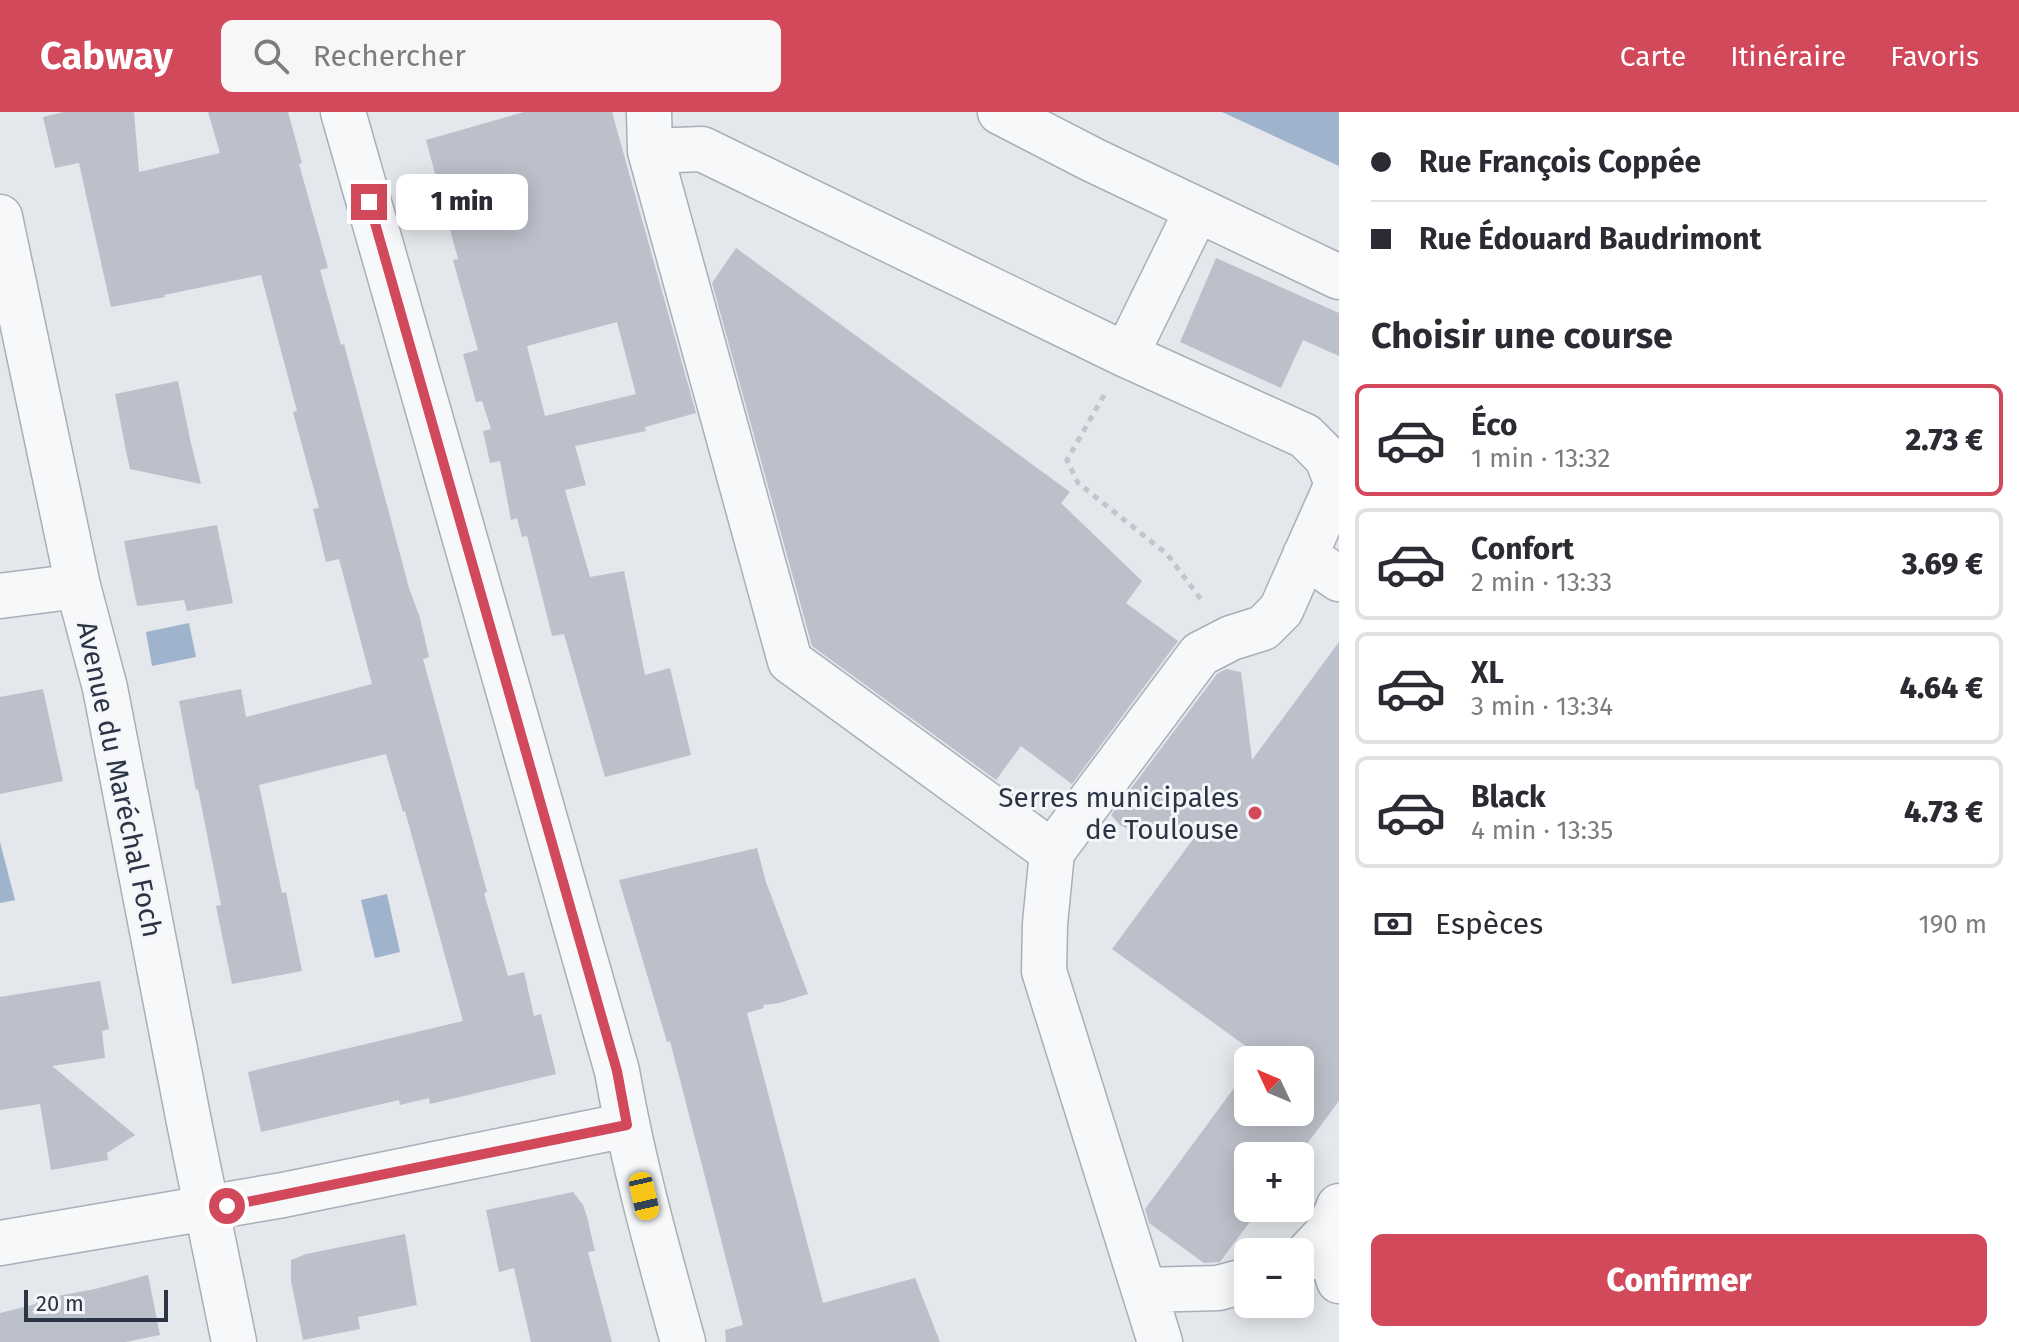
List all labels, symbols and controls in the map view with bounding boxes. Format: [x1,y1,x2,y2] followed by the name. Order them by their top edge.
[221,20,781,92] search box
[40,33,173,79] text: Cabway
[249,34,293,78] icon: search
[313,38,466,74] text: Rechercher
[1620,40,1686,73] text: Carte
[1730,40,1846,73] text: Itinéraire
[1890,40,1979,73] text: Favoris
[1419,144,1701,180] text: Rue François Coppée
[397,174,529,230] callout: 1 min
[351,184,387,220] route end
[431,186,493,217] text: 1 min
[1419,221,1761,257] text: Rue Édouard Baudrimont
[1371,314,1673,358] text: Choisir une course
[1375,404,1447,476] icon: car
[1471,407,1517,443] text: Éco
[1906,422,1983,458] text: 2.73 €
[1471,443,1610,474] text: 1 min · 13:32
[1375,528,1447,600] icon: car
[1471,531,1574,567] text: Confort
[1902,546,1983,582] text: 3.69 €
[1471,567,1612,598] text: 2 min · 13:33
[70,618,169,940] street label: Avenue du Maréchal Foch
[1375,652,1447,724] icon: car
[1471,655,1504,691] text: XL
[1900,670,1983,706] text: 4.64 €
[1471,691,1613,722] text: 3 min · 13:34
[1375,776,1447,848] icon: car
[1471,779,1546,815] text: Black
[998,781,1239,846] place label: Serres municipales de Toulouse
[1904,794,1983,830] text: 4.73 €
[1246,804,1264,822] marker: Serres municipales de Toulouse
[1471,815,1613,846] text: 4 min · 13:35
[1371,902,1415,946] icon: cash
[1435,906,1543,942] text: Espèces
[1918,909,1987,940] text: 190 m
[1234,1046,1314,1126] north arrow
[1234,1046,1314,1318] map controls
[1234,1142,1314,1222] button: +
[627,1170,661,1222] car
[209,1188,245,1224] route start
[1371,1234,1987,1326] button: Confirmer
[1234,1238,1314,1318] button: −
[24,1286,168,1322] scale bar
[36,1290,84,1317] text: 20 m

